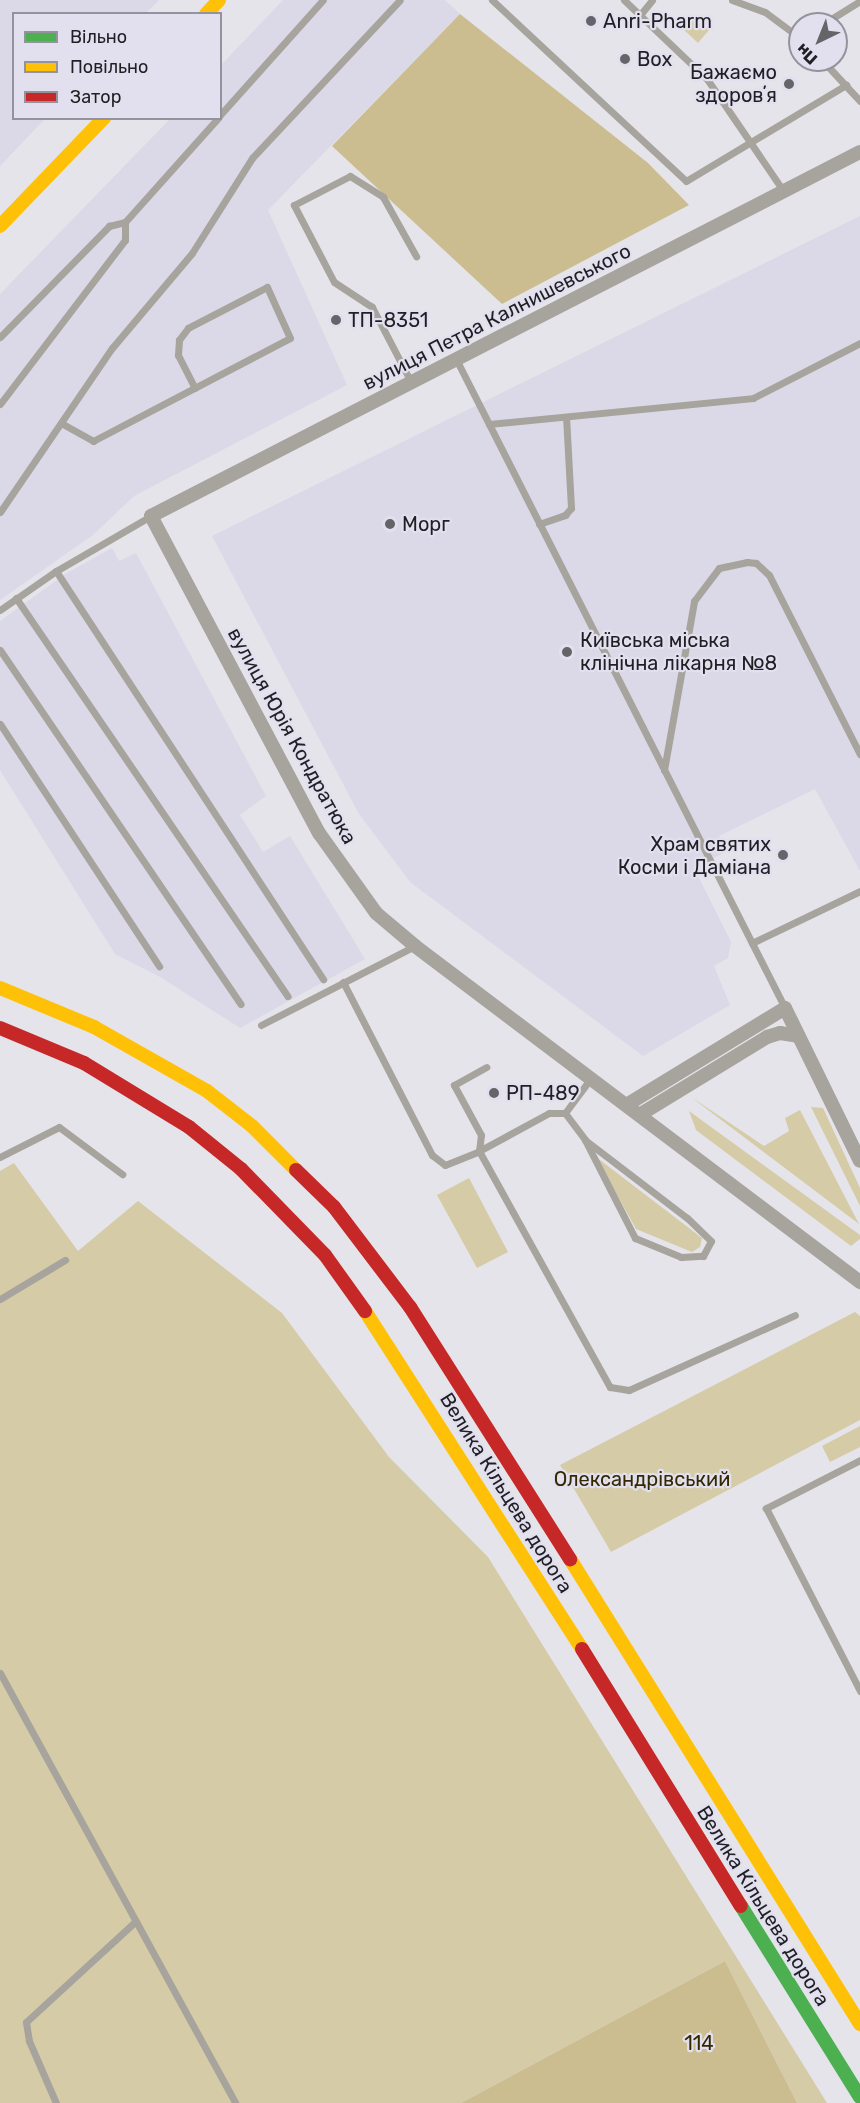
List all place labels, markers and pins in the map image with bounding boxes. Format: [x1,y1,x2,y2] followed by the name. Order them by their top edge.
[603,9,712,33] place label: Anri-Pharm
[584,14,598,28] marker: Anri-Pharm
[637,47,672,71] place label: Box
[618,52,632,66] marker: Box
[690,60,777,107] place label: Бажаємо здоровʼя
[782,77,796,91] marker: Бажаємо здоровʼя
[348,308,428,332] place label: ТП-8351
[329,313,343,327] marker: ТП-8351
[402,512,450,536] place label: Морг
[383,517,397,531] marker: Морг
[580,628,777,675] place label: Київська міська клінічна лікарня №8
[558,643,576,661] marker: Київська міська клінічна лікарня №8
[618,832,771,879] place label: Храм святих Косми і Даміана
[776,848,790,862] marker: Храм святих Косми і Даміана
[506,1081,580,1105] place label: РП-489
[487,1086,501,1100] marker: РП-489

